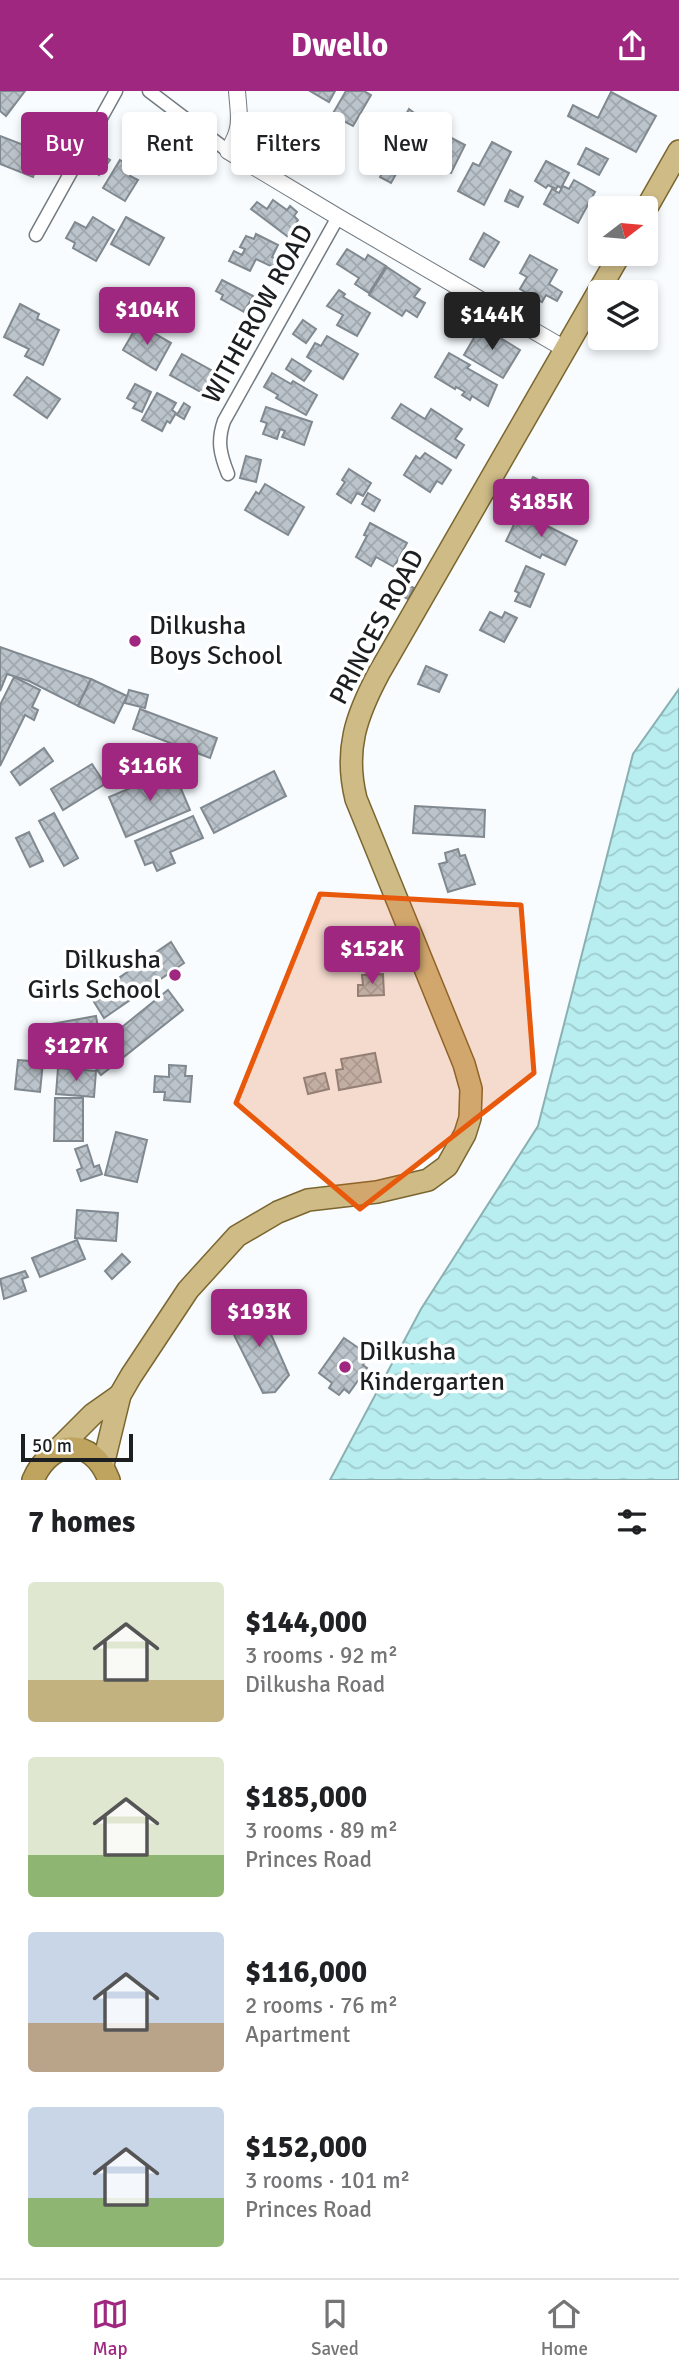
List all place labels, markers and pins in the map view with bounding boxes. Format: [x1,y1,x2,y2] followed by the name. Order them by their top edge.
[98,287,196,347] pin: $104K
[443,293,541,352] pin: $144K
[492,479,590,539] pin: $185K
[149,610,283,672] place label: Dilkusha Boys School
[127,633,143,649] marker: Dilkusha Boys School
[101,743,199,803] pin: $116K
[323,927,421,986] pin: $152K
[27,944,161,1006] place label: Dilkusha Girls School
[167,967,183,983] marker: Dilkusha Girls School
[27,1023,125,1083] pin: $127K
[210,1289,308,1349] pin: $193K
[359,1336,505,1398] place label: Dilkusha Kindergarten
[337,1359,353,1375] marker: Dilkusha Kindergarten

